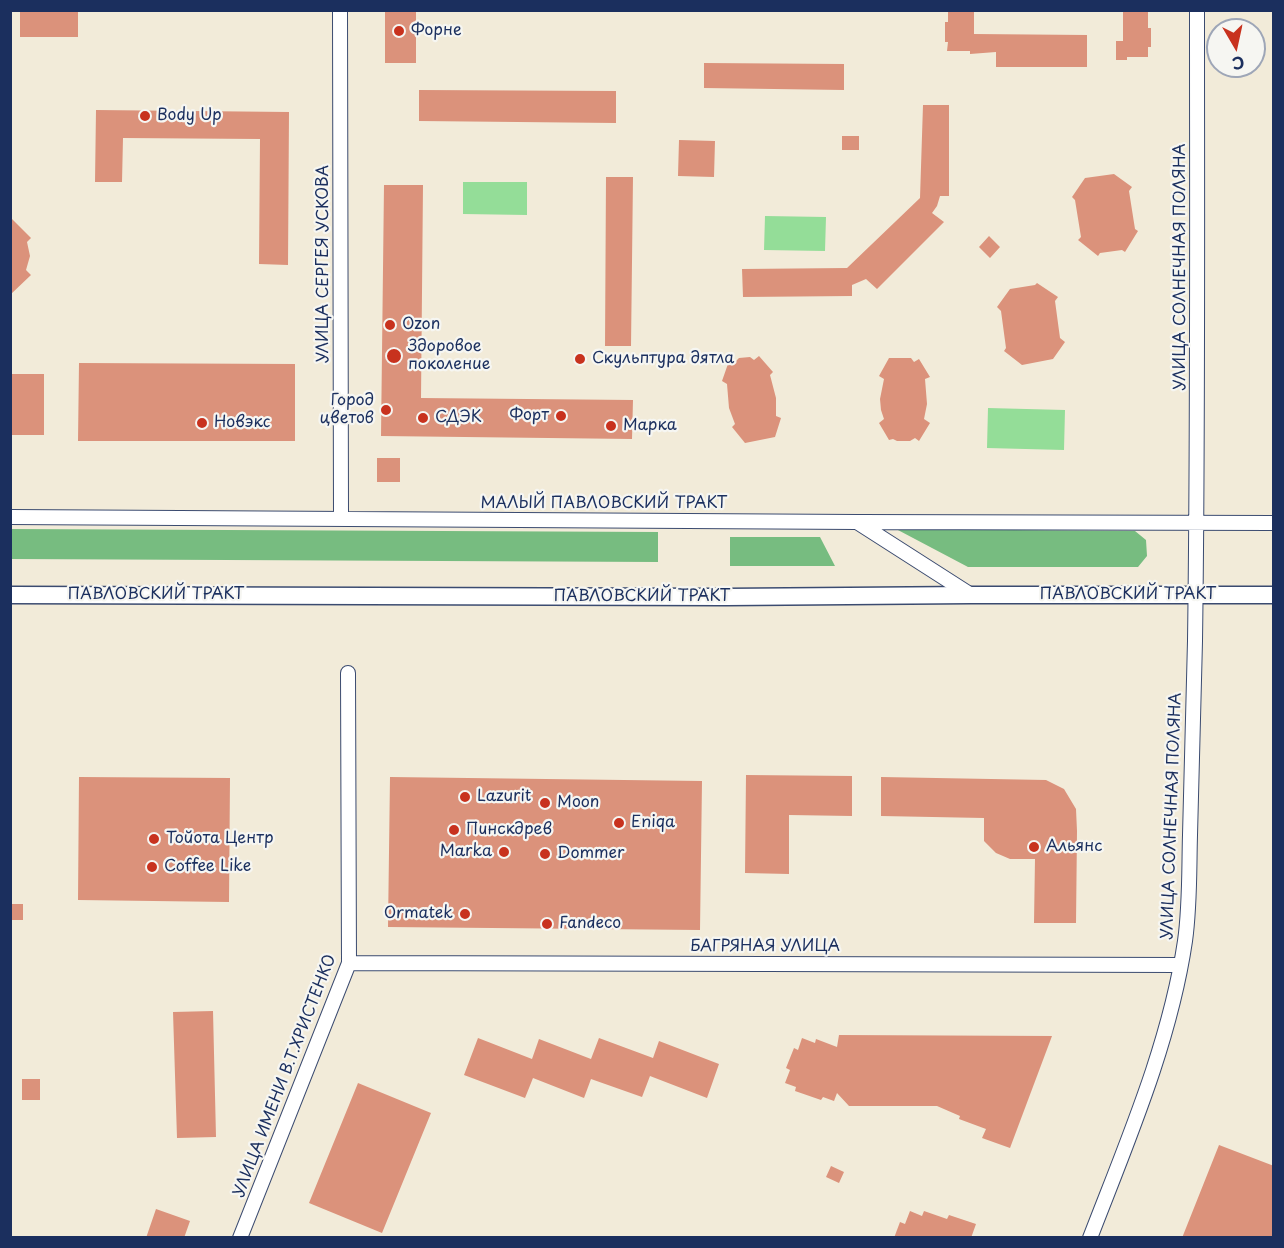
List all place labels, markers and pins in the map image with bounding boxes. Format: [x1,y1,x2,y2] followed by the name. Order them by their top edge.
[411,21,462,41] place label: Форне
[392,24,406,38] marker: Форне
[157,106,222,126] place label: Body Up
[138,109,152,123] marker: Body Up
[402,315,440,335] place label: Ozon
[383,318,397,332] marker: Ozon
[408,337,490,375] place label: Здоровое поколение
[385,347,403,365] marker: Здоровое поколение
[592,349,734,369] place label: Скульптура дятла
[573,352,587,366] marker: Скульптура дятла
[319,391,374,429] place label: Город цветов
[379,403,393,417] marker: Город цветов
[510,406,549,426] place label: Форт
[435,408,482,428] place label: СДЭК
[554,409,568,423] marker: Форт
[416,411,430,425] marker: СДЭК
[214,413,270,433] place label: Новэкс
[195,416,209,430] marker: Новэкс
[623,416,677,436] place label: Марка
[604,419,618,433] marker: Марка
[477,787,531,807] place label: Lazurit
[458,790,472,804] marker: Lazurit
[557,793,599,813] place label: Moon
[538,796,552,810] marker: Moon
[631,813,675,833] place label: Eniqa
[612,816,626,830] marker: Eniqa
[466,820,552,840] place label: Пинскдрев
[447,823,461,837] marker: Пинскдрев
[166,829,274,849] place label: Тойота Центр
[147,832,161,846] marker: Тойота Центр
[1046,837,1102,857] place label: Альянс
[1027,840,1041,854] marker: Альянс
[440,842,492,862] place label: Marka
[557,844,625,864] place label: Dommer
[497,845,511,859] marker: Marka
[538,847,552,861] marker: Dommer
[164,857,251,877] place label: Coffee Like
[145,860,159,874] marker: Coffee Like
[384,904,453,924] place label: Ormatek
[458,907,472,921] marker: Ormatek
[559,914,621,934] place label: Fandeco
[540,917,554,931] marker: Fandeco

